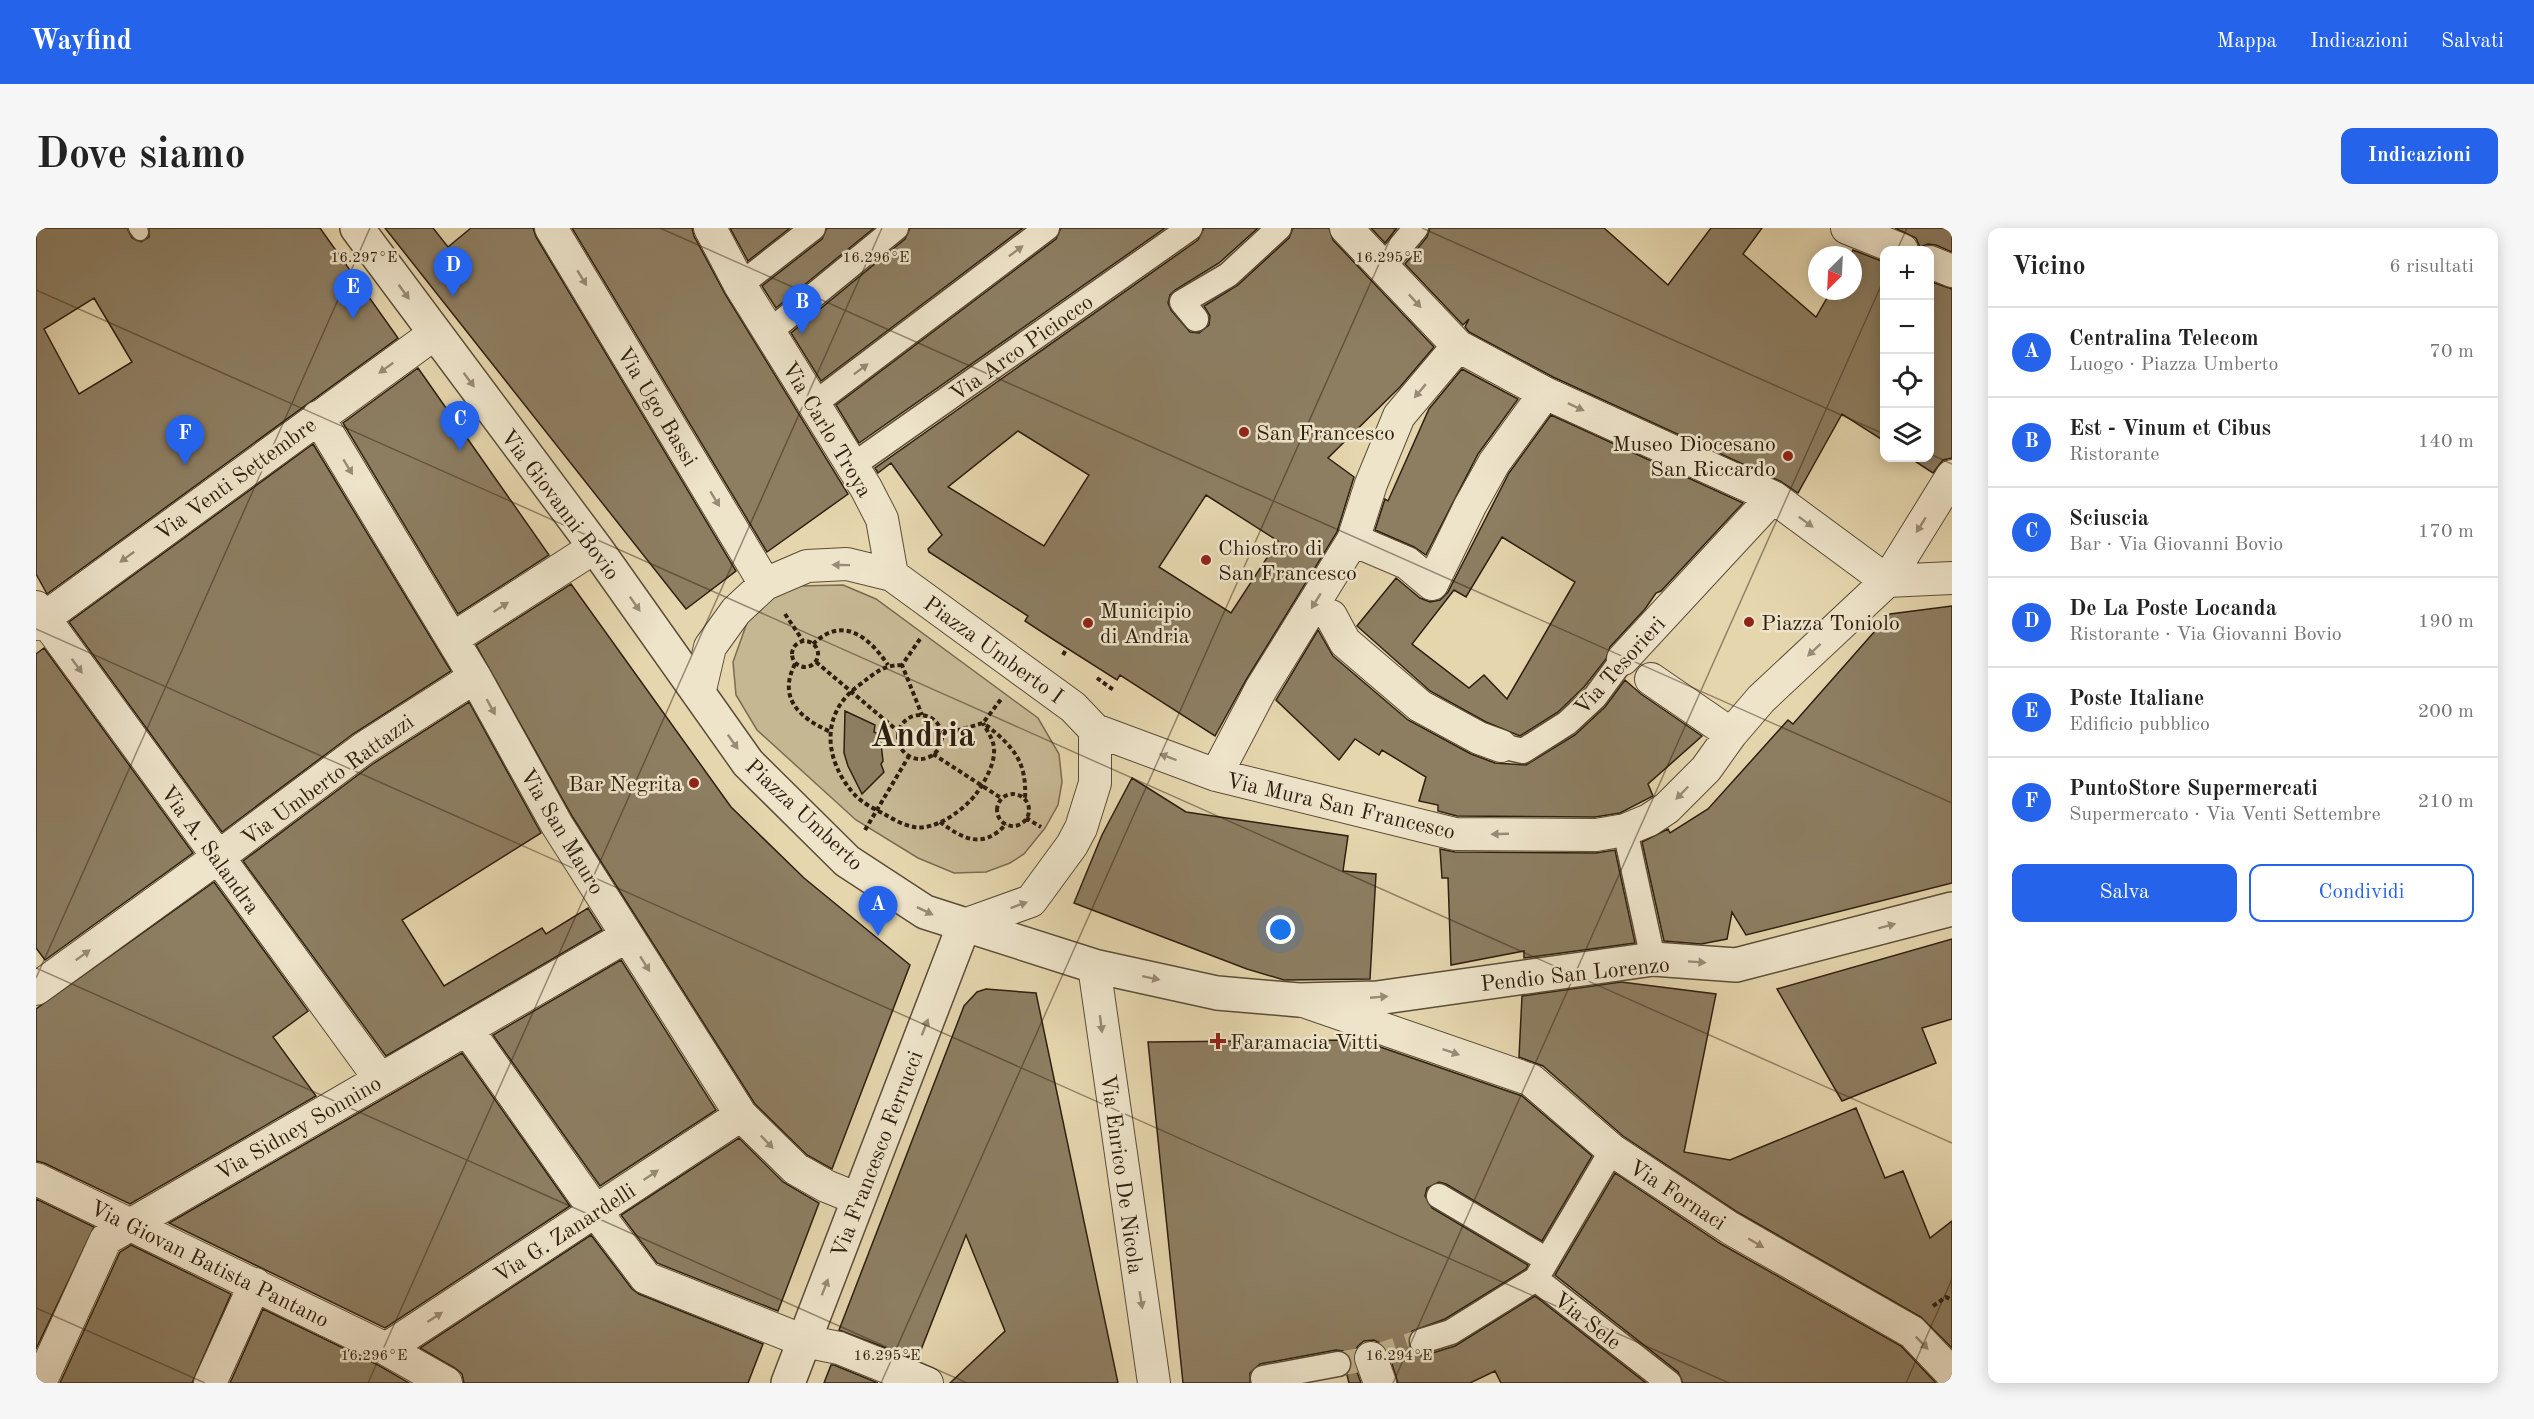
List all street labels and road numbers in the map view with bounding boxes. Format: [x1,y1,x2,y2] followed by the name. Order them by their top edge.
[947,291,1098,406] street label: Via Arco Piciocco
[612,343,701,471] street label: Via Ugo Bassi
[777,358,875,502] street label: Via Carlo Troya
[152,414,321,545] street label: Via Venti Settembre
[496,426,623,585] street label: Via Giovanni Bovio
[919,593,1067,708] street label: Piazza Umberto I
[1571,613,1670,720] street label: Via Tesorieri
[238,711,418,850] street label: Via Umberto Rattazzi
[741,756,867,875] street label: Piazza Umberto
[515,765,607,899] street label: Via San Mauro
[1224,770,1457,844] street label: Via Mura San Francesco
[156,782,263,919] street label: Via A. Salandra
[1480,954,1671,996] street label: Pendio San Lorenzo
[828,1048,928,1261] street label: Via Francesco Ferrucci
[213,1072,385,1185] street label: Via Sidney Sonnino
[1096,1073,1146,1276] street label: Via Enrico De Nicola
[1625,1156,1729,1235] street label: Via Fornaci
[491,1180,640,1287] street label: Via G. Zanardelli
[86,1197,332,1332] street label: Via Giovan Batista Pantano
[1549,1289,1625,1355] street label: Via Sele

